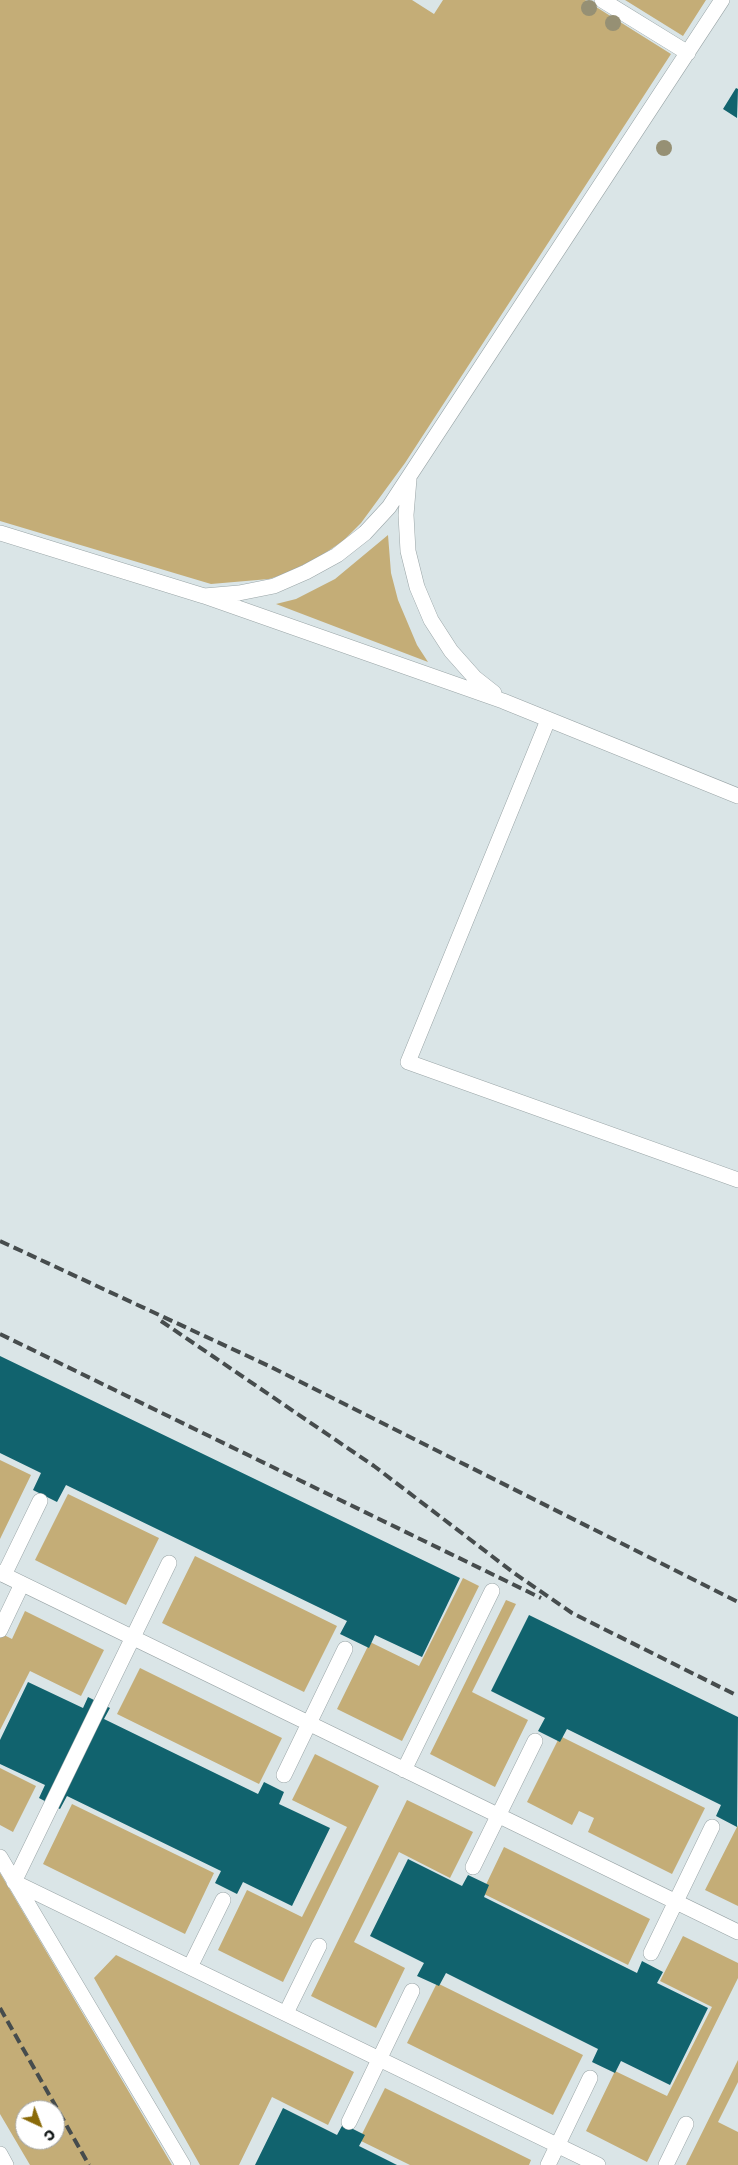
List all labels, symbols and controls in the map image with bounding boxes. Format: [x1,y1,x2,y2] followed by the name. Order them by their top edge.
[15,2100,65,2150] north arrow
[40,2126,59,2145] text: С

